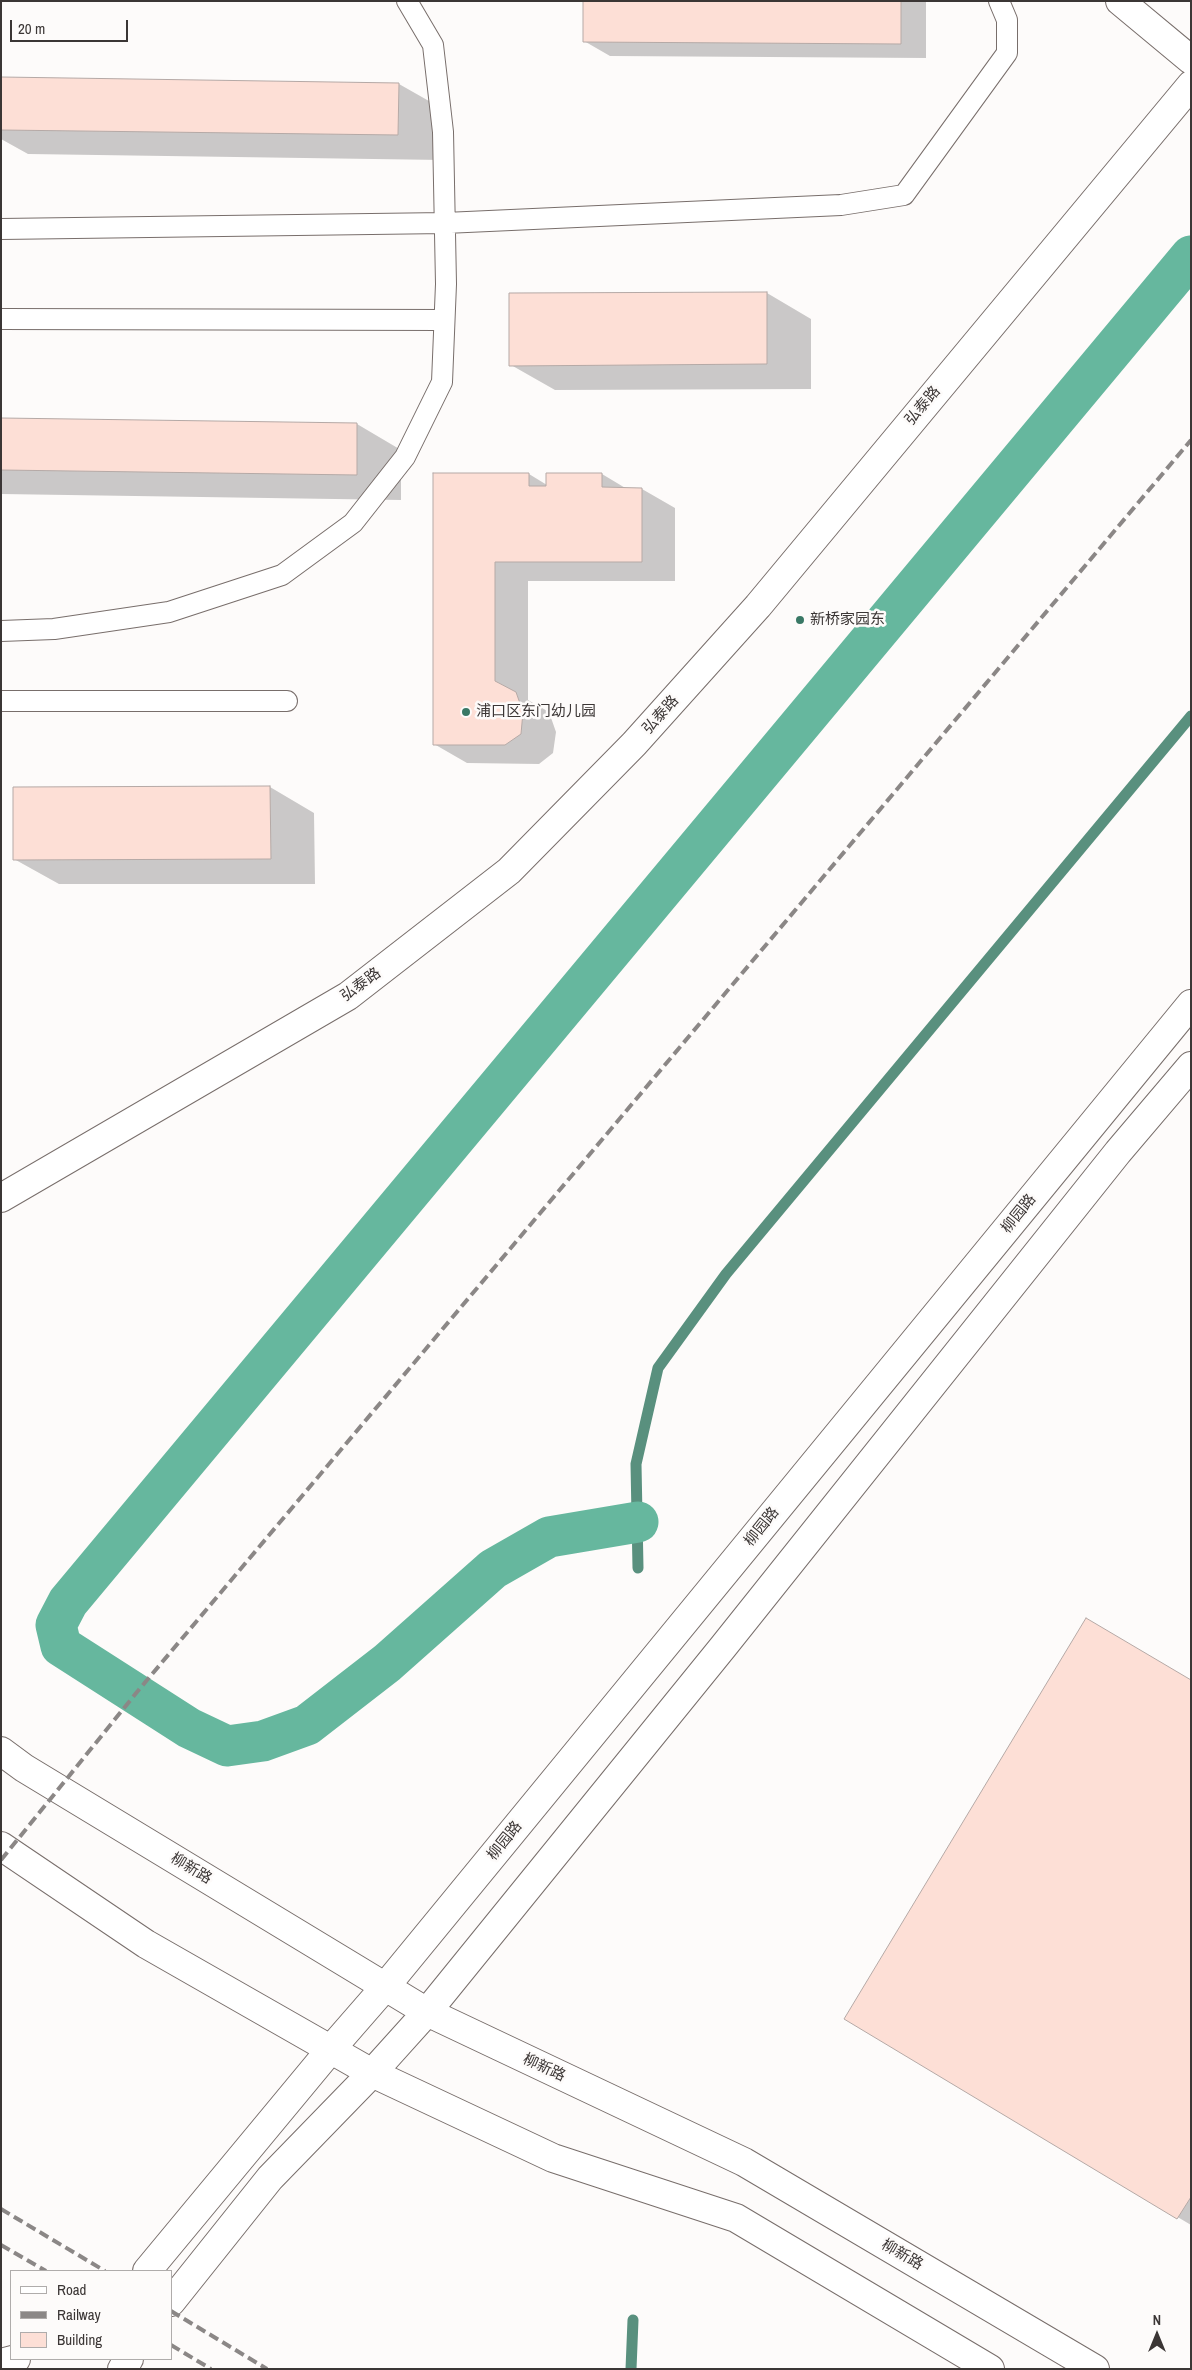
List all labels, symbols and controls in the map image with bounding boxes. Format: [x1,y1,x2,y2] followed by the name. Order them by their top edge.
[12,10,130,42] scale bar
[18,18,45,39] text: 20 m
[902,383,944,429] street label: 弘泰路
[810,611,885,629] place label: 新桥家园东
[794,614,806,626] marker: 新桥家园东
[639,692,683,738] street label: 弘泰路
[476,703,596,721] place label: 浦口区东门幼儿园
[460,706,472,718] marker: 浦口区东门幼儿园
[338,964,384,1006] street label: 弘泰路
[998,1191,1040,1237] street label: 柳园路
[741,1504,783,1550] street label: 柳园路
[484,1818,526,1864] street label: 柳园路
[167,1850,215,1888] street label: 柳新路
[520,2050,568,2086] street label: 柳新路
[878,2236,926,2274] street label: 柳新路
[10,2270,172,2360] legend
[57,2279,86,2300] text: Road
[57,2304,101,2325] text: Railway
[1132,2310,1182,2360] north arrow
[1153,2311,1161,2329] text: N
[57,2329,102,2350] text: Building

